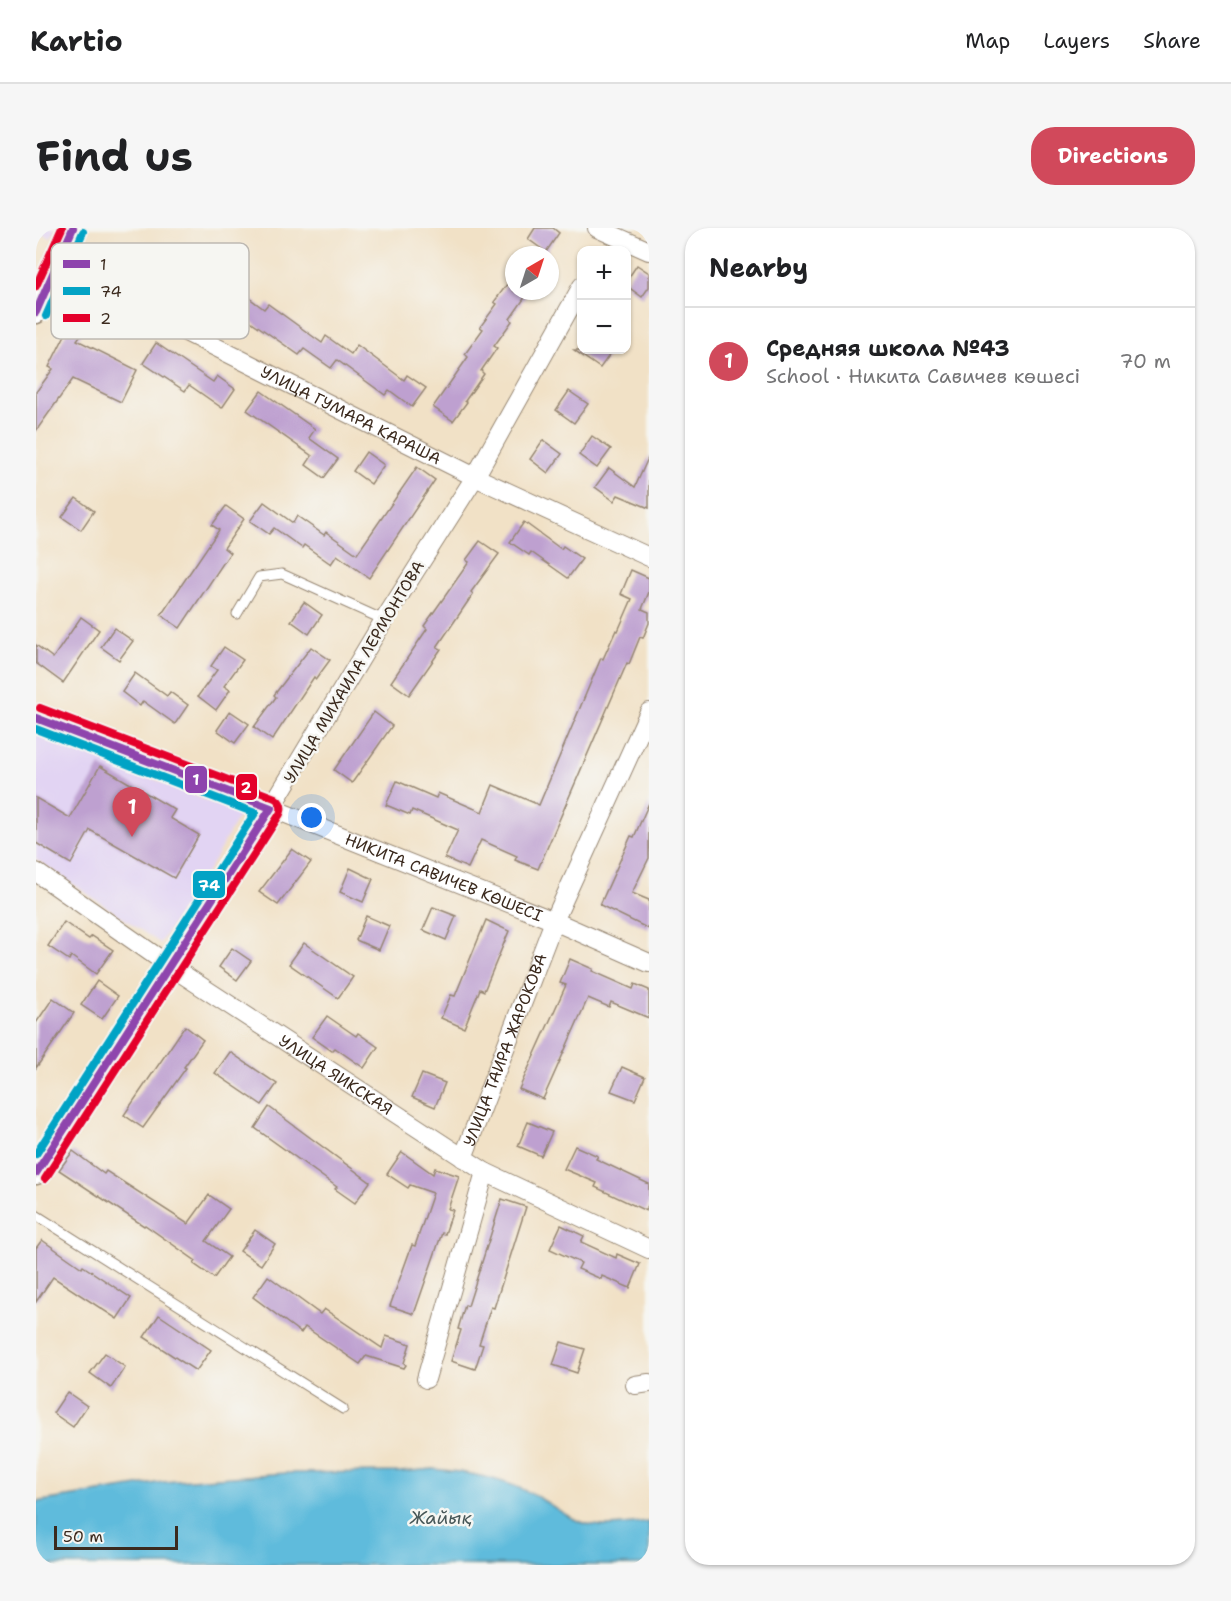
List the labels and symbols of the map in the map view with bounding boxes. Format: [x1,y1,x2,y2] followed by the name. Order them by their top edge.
[51,243,249,339] legend
[505,246,559,300] north arrow
[100,254,107,275] text: 1
[100,281,122,302] text: 74
[100,308,111,329] text: 2
[257,361,445,469] street label: УЛИЦА ГУМАРА КАРАША
[279,557,429,787] street label: УЛИЦА МИХАИЛА ЛЕРМОНТОВА
[184,765,208,794] line badge: 1
[192,769,200,790] text: 1
[235,773,258,801] line badge: 2
[240,777,252,798] text: 2
[112,788,152,837] pin: 1
[297,803,326,832] your location
[342,828,546,926] street label: НИКИТА САВИЧЕВ КӨШЕСІ
[192,870,226,899] line badge: 74
[198,875,220,896] text: 74
[458,950,551,1149] street label: УЛИЦА ТАИРА ЖАРОКОВА
[275,1030,397,1119] street label: УЛИЦА ЯИКСКАЯ
[409,1506,472,1530] water label: Жайық
[54,1523,178,1550] scale bar

